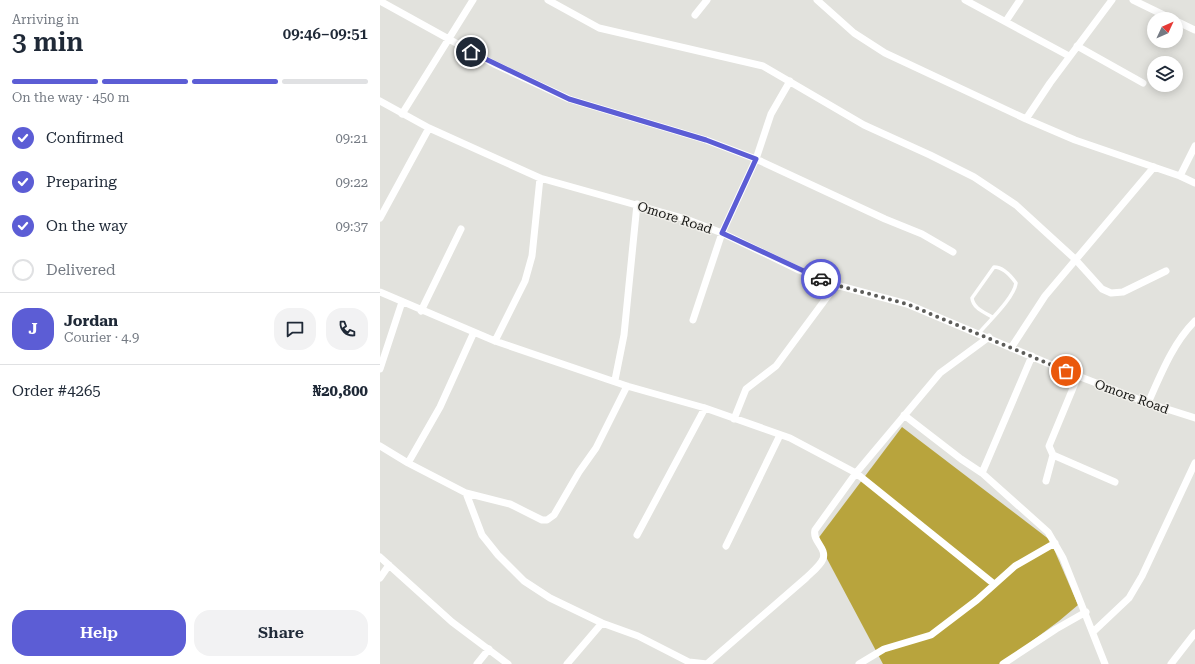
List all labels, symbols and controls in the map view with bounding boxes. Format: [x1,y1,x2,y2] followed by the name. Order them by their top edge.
[12,12,79,27] text: Arriving in
[1147,12,1183,48] north arrow
[1147,12,1183,92] map controls
[283,25,368,43] text: 09:46–09:51
[12,27,84,57] text: 3 min
[454,35,488,69] pin
[460,41,482,63] icon: home
[1147,56,1183,92] button: layers
[12,90,129,105] text: On the way · 450 m
[12,127,34,149] icon: check
[46,129,124,147] text: Confirmed
[336,131,368,146] text: 09:21
[12,171,34,193] icon: check
[46,173,117,191] text: Preparing
[336,175,368,190] text: 09:22
[636,198,715,237] street label: Omore Road
[12,215,34,237] icon: check
[46,217,128,235] text: On the way
[336,219,368,234] text: 09:37
[801,259,841,299] courier
[46,261,116,279] text: Delivered
[810,268,832,290] icon: car
[274,308,316,350] button: chat
[326,308,368,350] button: phone
[64,312,118,330] text: Jordan
[28,320,38,338] text: J
[64,330,139,345] text: Courier · 4.9
[1049,354,1083,388] pin
[1055,360,1077,382] icon: bag
[1093,376,1172,417] street label: Omore Road
[12,382,101,400] text: Order #4265
[313,382,368,400] text: ₦20,800
[12,610,186,656] button: Help
[194,610,368,656] button: Share

